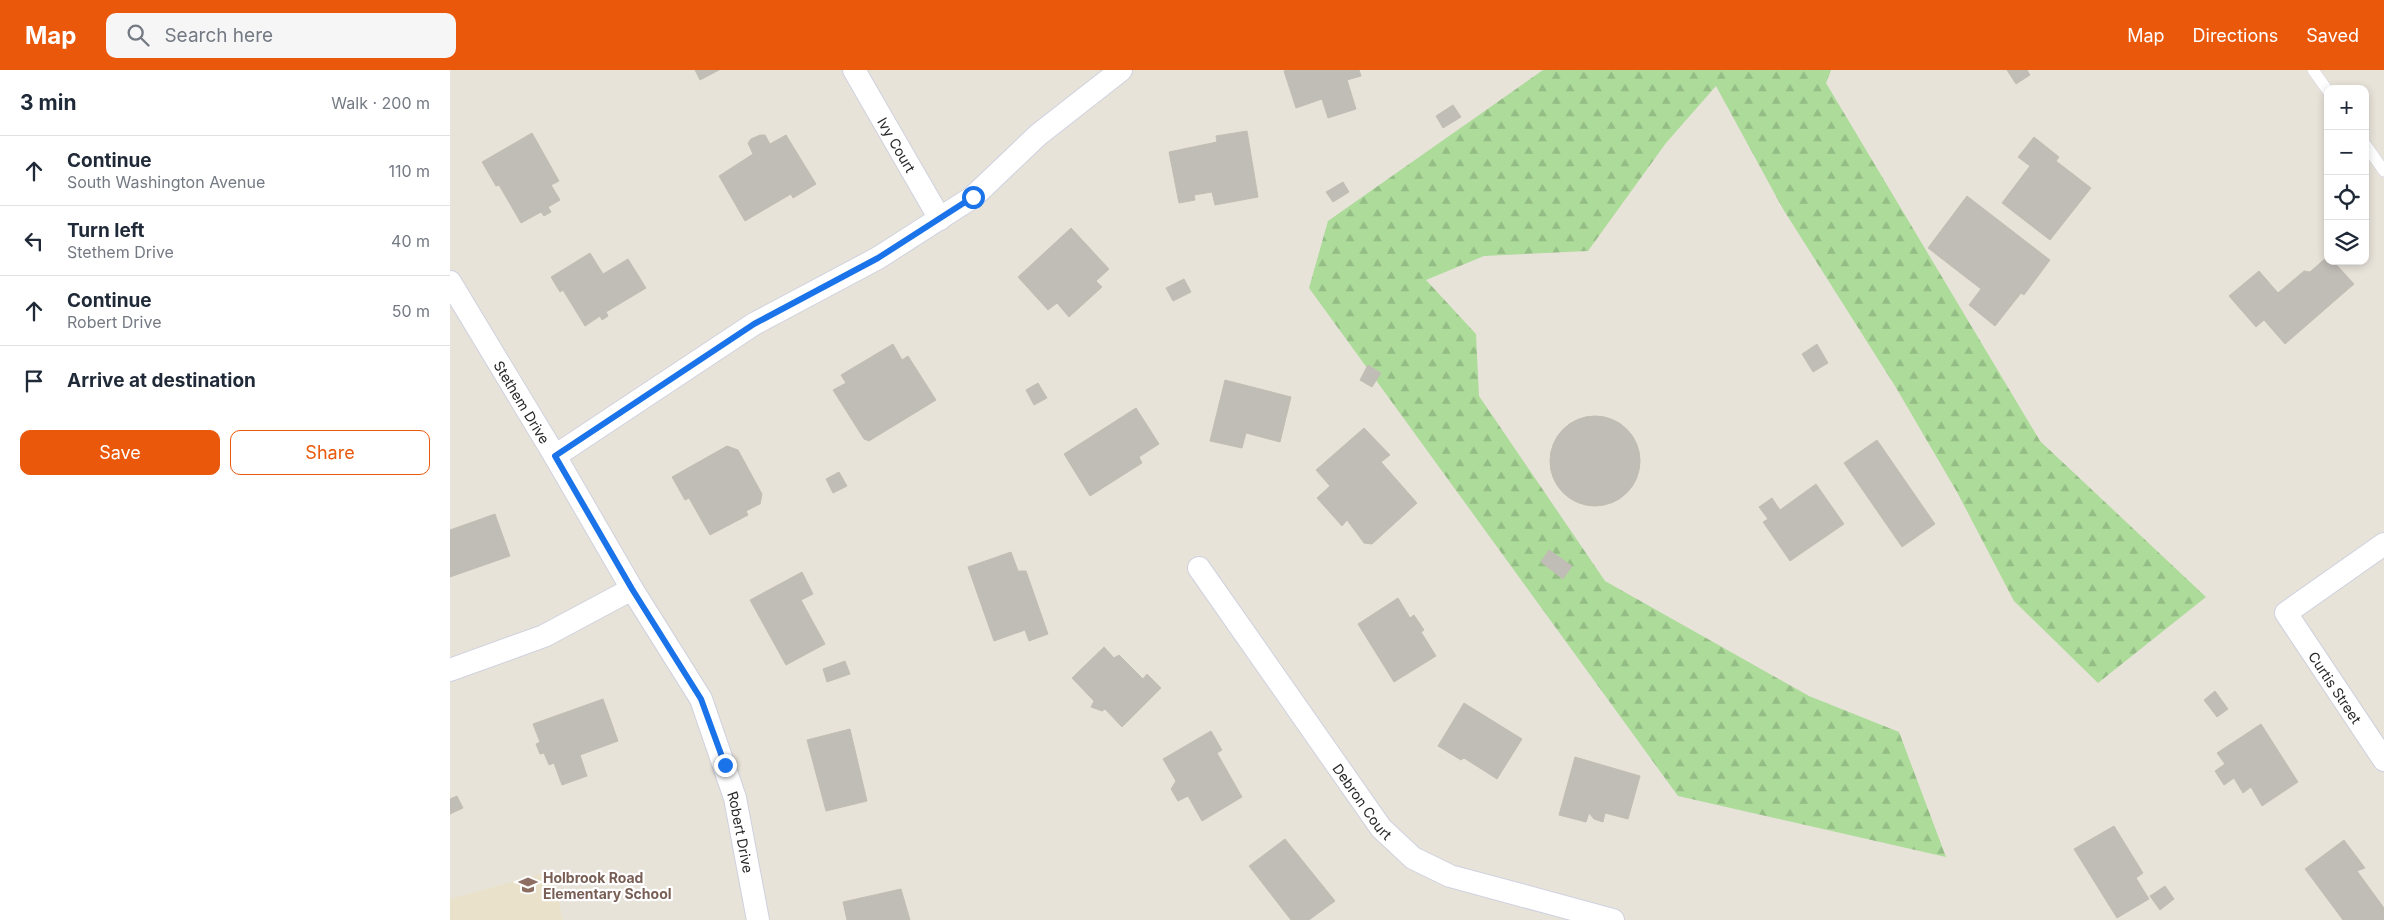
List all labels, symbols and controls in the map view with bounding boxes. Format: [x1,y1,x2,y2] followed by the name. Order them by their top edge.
[106,13,456,58] search box
[25,21,76,50] text: Map
[124,21,152,49] icon: search
[164,24,273,47] text: Search here
[2127,25,2165,46] text: Map
[2193,25,2278,46] text: Directions
[2306,25,2359,46] text: Saved
[2324,85,2369,265] map controls
[2324,85,2369,130] button: +
[20,90,76,115] text: 3 min
[331,93,430,113] text: Walk · 200 m
[874,114,920,175] street label: Ivy Court
[2324,130,2369,175] button: −
[67,149,152,172] text: Continue
[20,157,48,185] icon: ahead
[388,161,430,181] text: 110 m
[67,172,265,192] text: South Washington Avenue
[2324,175,2369,220] button: locate
[962,186,985,209] route start
[67,219,145,242] text: Turn left
[2324,220,2369,265] button: layers
[20,227,48,255] icon: left
[391,231,430,251] text: 40 m
[67,242,174,262] text: Stethem Drive
[67,289,152,312] text: Continue
[20,297,48,325] icon: ahead
[392,301,430,321] text: 50 m
[67,312,162,332] text: Robert Drive
[491,357,554,446] street label: Stethem Drive
[20,367,48,395] icon: arrive
[67,369,256,392] text: Arrive at destination
[20,430,220,475] button: Save
[230,430,430,475] button: Share
[2305,648,2366,727] street label: Curtis Street
[714,754,737,777] route end
[1330,760,1396,843] street label: Debron Court
[725,789,757,874] street label: Robert Drive
[543,869,672,902] place label: Holbrook Road Elementary School
[517,874,539,896] school or university icon: Holbrook Road Elementary School

